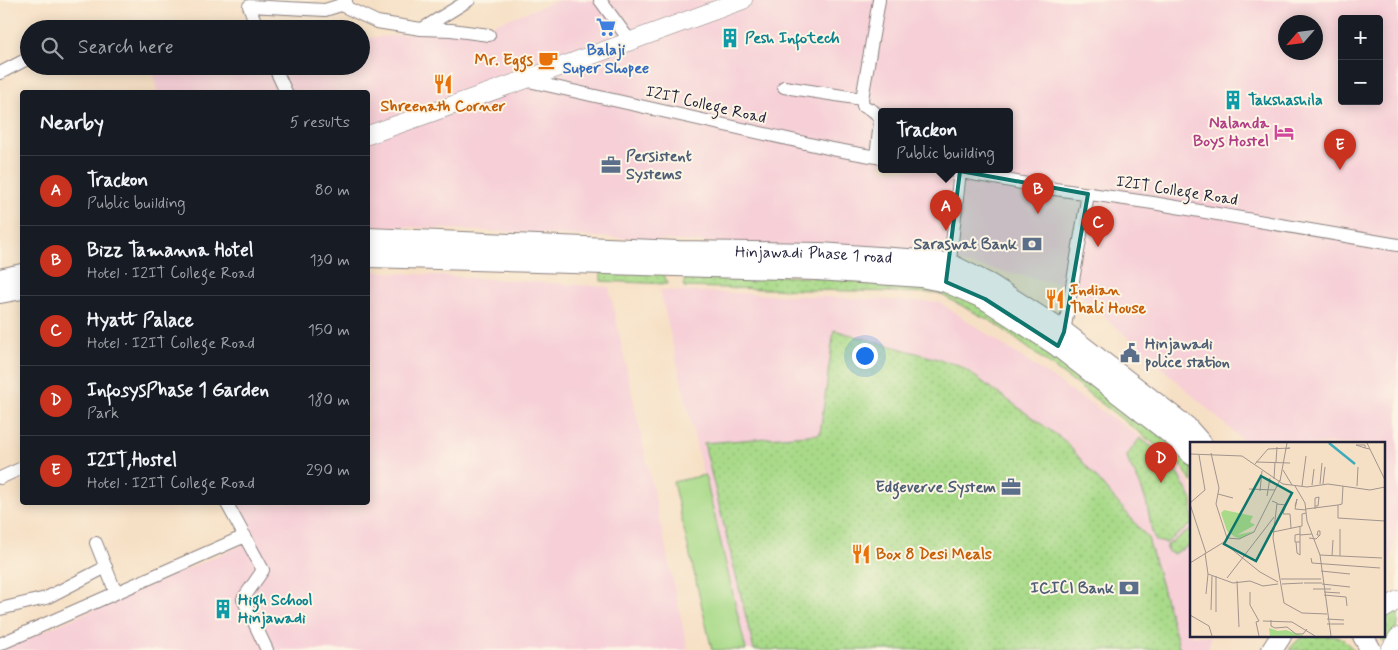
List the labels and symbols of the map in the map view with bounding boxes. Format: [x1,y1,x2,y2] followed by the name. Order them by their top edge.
[1278,15,1323,60] north arrow
[595,16,617,38] supermarket icon: Balaji Super Shopee
[719,27,741,49] building icon: Pesh Infotech
[745,28,840,51] place label: Pesh Infotech
[563,40,649,79] place label: Balaji Super Shopee
[537,49,559,71] cafe icon: Mr. Eggs
[475,50,534,73] place label: Mr. Eggs
[432,73,454,95] restaurant icon: Shreenath Corner
[643,81,768,130] street label: I2IT College Road
[1222,89,1244,111] building icon: Takshashila
[1248,90,1323,111] place label: Takshashila
[380,96,506,117] place label: Shreenath Corner
[1193,113,1269,152] place label: Nalanda Boys Hostel
[1273,121,1295,143] hotel icon: Nalanda Boys Hostel
[1324,129,1356,170] pin: E
[626,146,692,185] place label: Persistent Systems
[600,154,622,176] office icon: Persistent Systems
[1114,171,1239,212] street label: I2IT College Road
[1022,173,1054,214] pin: B
[930,190,962,231] pin: A
[1082,206,1114,247] pin: C
[1021,233,1043,255] bank icon: Saraswat Bank
[913,234,1018,255] place label: Saraswat Bank
[735,241,893,268] street label: Hinjawadi Phase 1 road
[1070,280,1147,319] place label: Indian Thali House
[1044,288,1066,310] restaurant icon: Indian Thali House
[1145,334,1230,373] place label: Hinjawadi police station
[1119,342,1141,364] public building icon: Hinjawadi police station
[852,343,878,369] your location
[1145,442,1177,483] pin: D
[1190,442,1386,638] inset map
[1000,476,1022,498] office icon: Edgeverve System
[875,477,996,500] place label: Edgeverve System
[850,543,872,565] restaurant icon: Box 8 Desi Meals
[876,544,992,565] place label: Box 8 Desi Meals
[1118,577,1140,599] bank icon: ICICI Bank
[1031,578,1115,599] place label: ICICI Bank
[238,590,313,629] place label: High School Hinjawadi
[212,598,234,620] building icon: High School Hinjawadi

